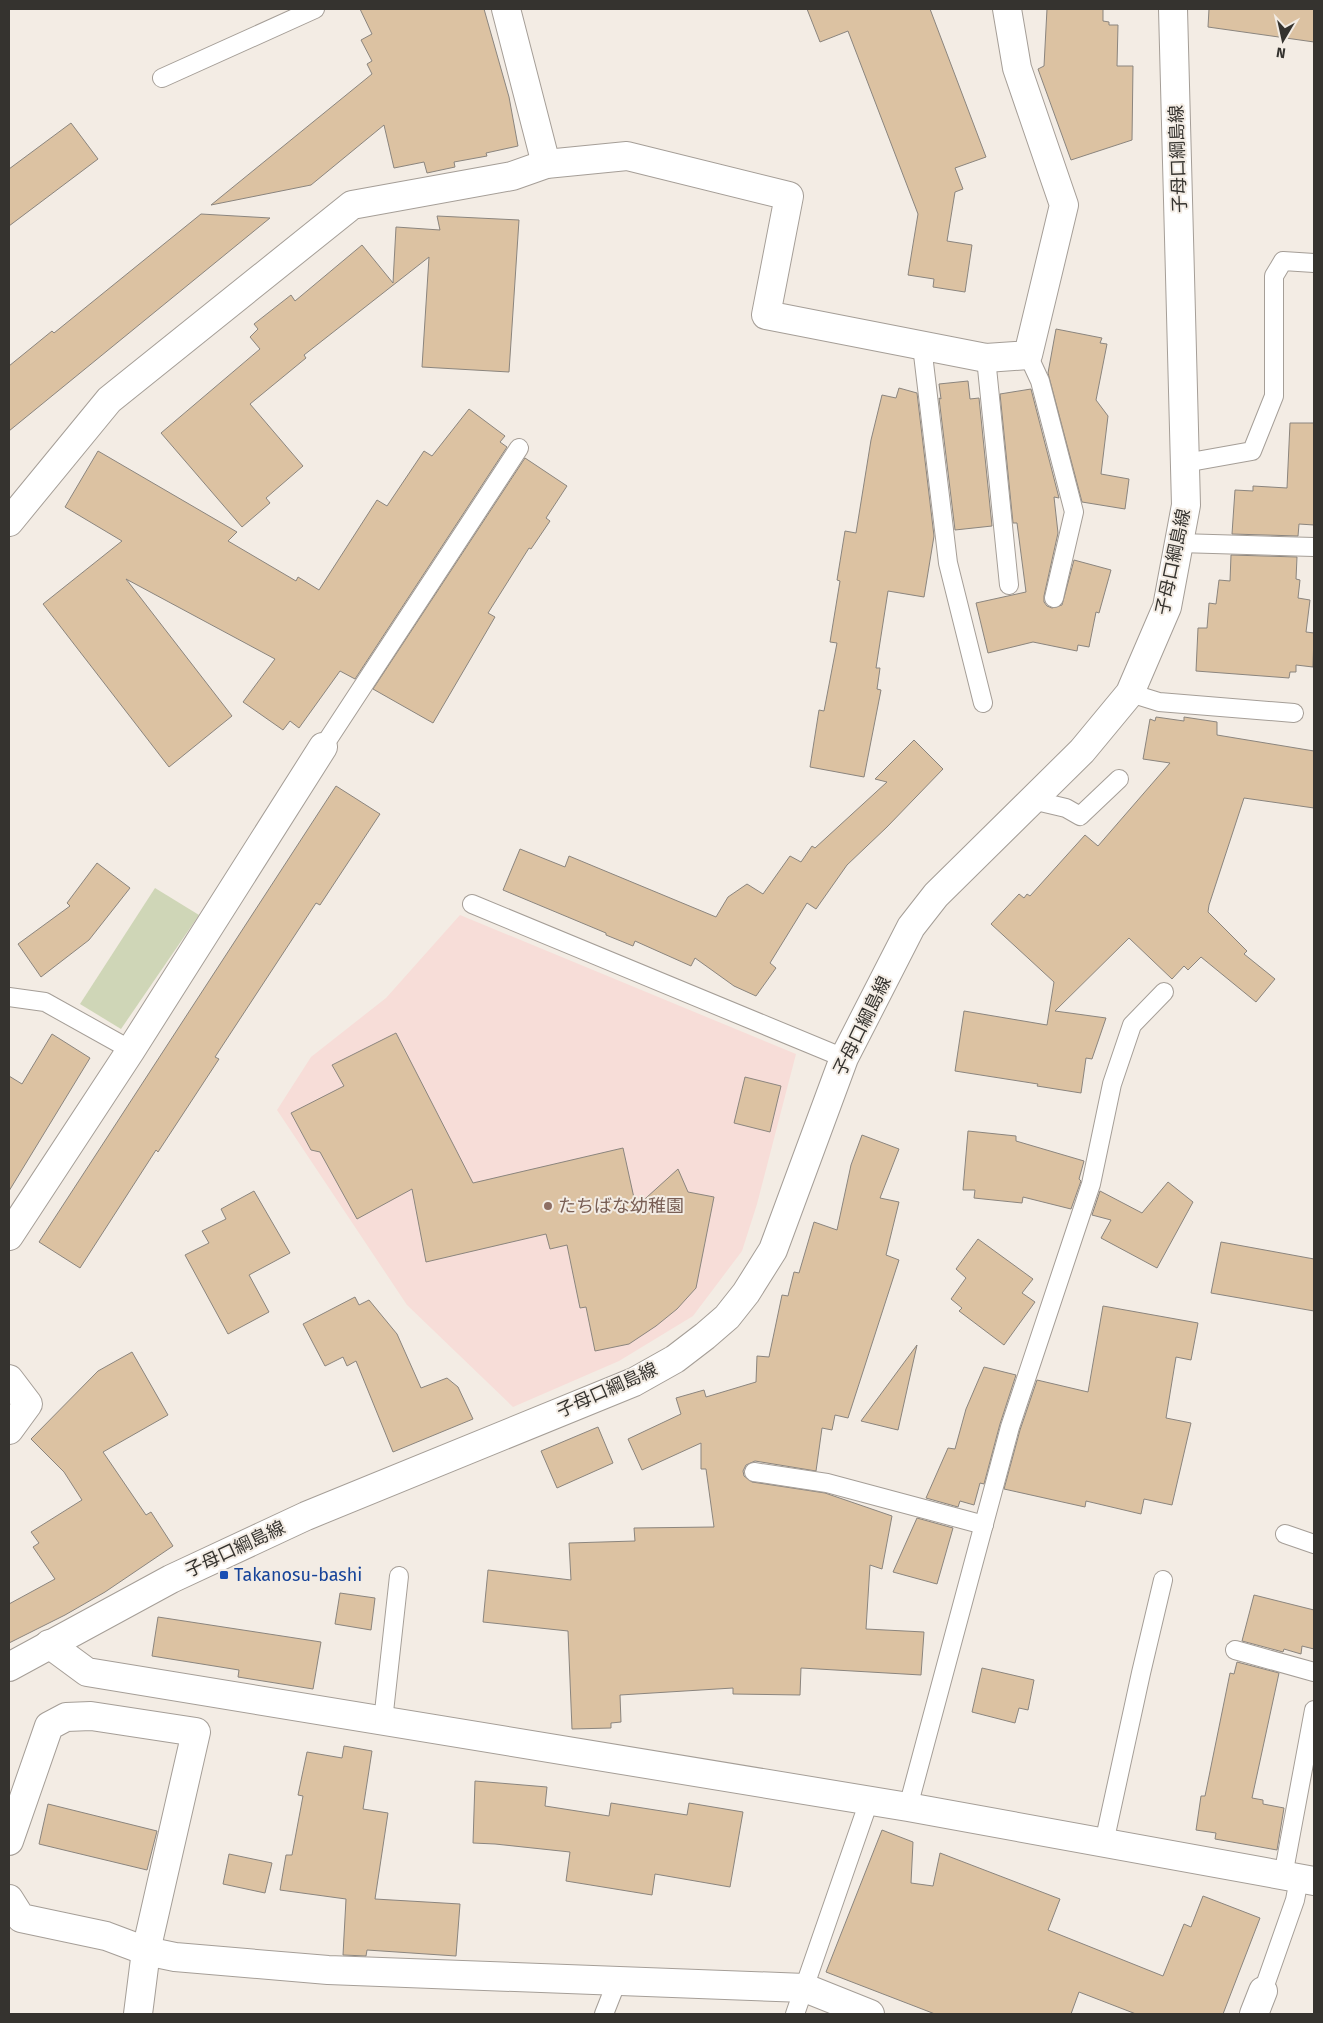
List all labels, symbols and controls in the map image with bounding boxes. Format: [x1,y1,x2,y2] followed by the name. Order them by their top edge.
[1258,15,1308,65] north arrow
[1275,43,1287,61] text: N
[1165,105,1191,213] street label: 子母口綱島線
[1151,507,1195,617] street label: 子母口綱島線
[828,973,896,1079] street label: 子母口綱島線
[558,1195,684,1217] place label: たちばな幼稚園
[542,1200,554,1212] marker: たちばな幼稚園
[553,1358,661,1422] street label: 子母口綱島線
[181,1516,289,1582] street label: 子母口綱島線
[234,1564,362,1586] place label: Takanosu-bashi
[218,1569,230,1581] marker: Takanosu-bashi

